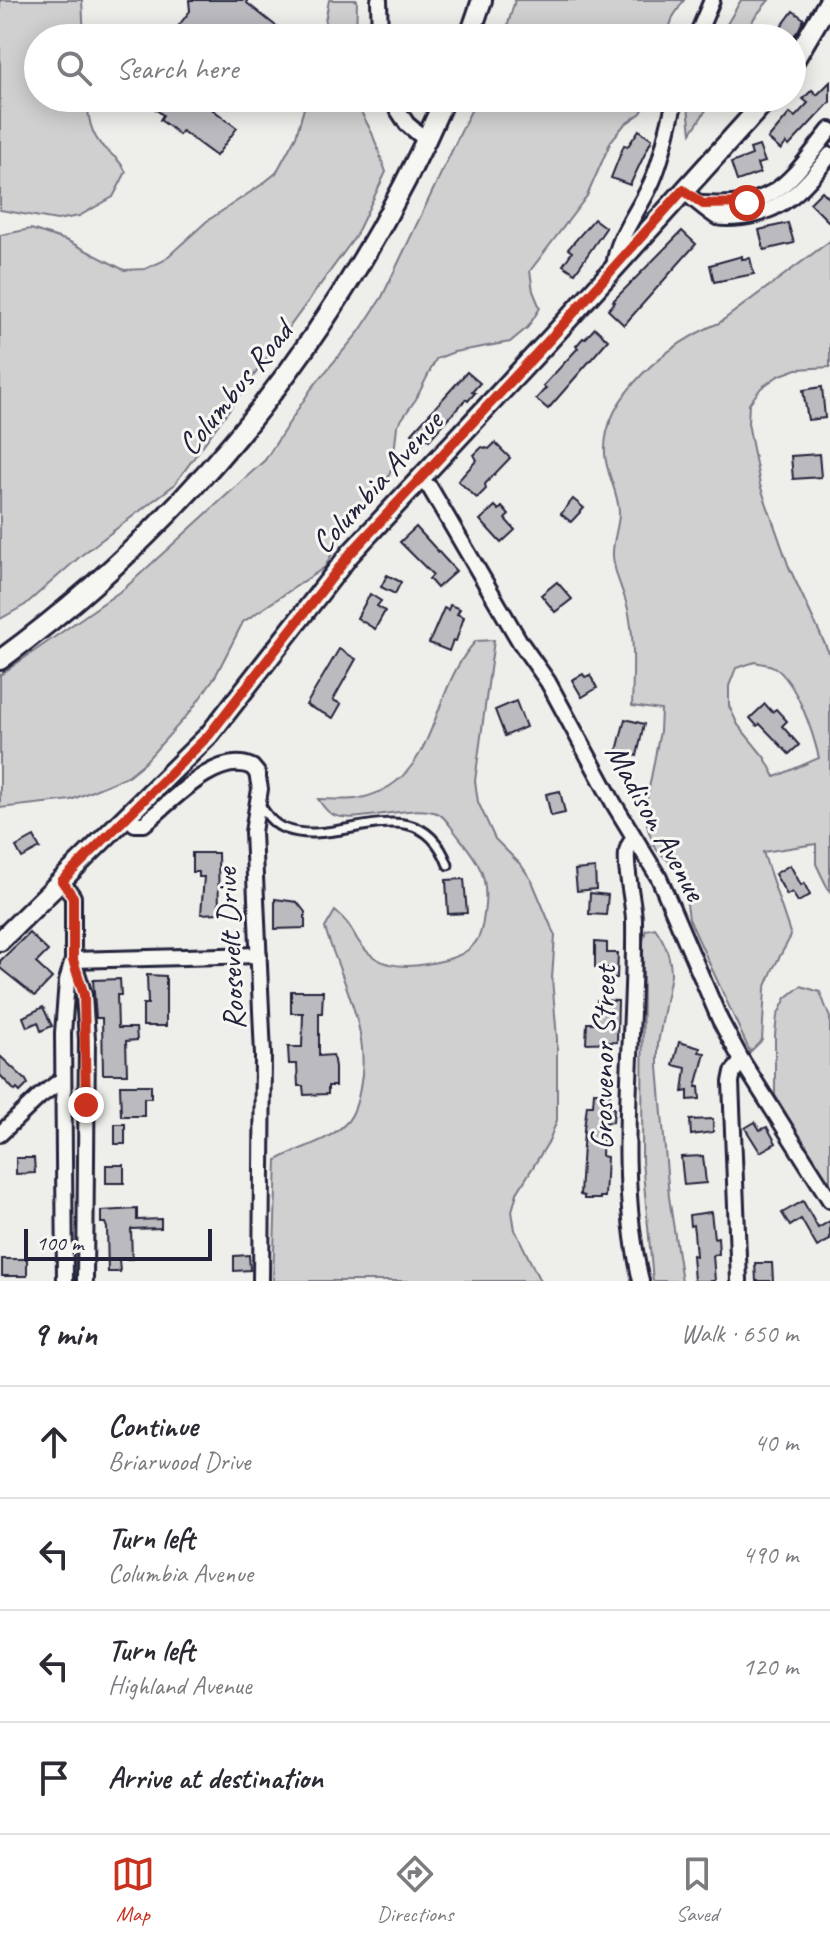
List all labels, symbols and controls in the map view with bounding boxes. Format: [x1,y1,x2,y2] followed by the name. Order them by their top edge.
[24,24,806,112] search box
[52,46,96,90] icon: search
[116,49,238,87] text: Search here
[729,185,765,221] route start
[168,308,305,464] street label: Columbus Road
[302,400,454,562] street label: Columbia Avenue
[596,736,717,910] street label: Madison Avenue
[205,864,255,1031] street label: Roosevelt Drive
[581,962,625,1151] street label: Grosvenor Street
[68,1087,104,1123] route end
[24,1225,212,1261] scale bar
[36,1229,83,1257] text: 100 m
[32,1312,97,1355] text: 9 min
[681,1317,798,1350] text: Walk · 650 m
[108,1407,198,1445] text: Continue
[32,1420,76,1464] icon: ahead
[754,1426,798,1459] text: 40 m
[108,1445,250,1478] text: Briarwood Drive
[108,1519,195,1557] text: Turn left
[32,1532,76,1576] icon: left
[742,1538,798,1571] text: 490 m
[108,1557,253,1590] text: Columbia Avenue
[108,1631,195,1669] text: Turn left
[32,1644,76,1688] icon: left
[742,1650,798,1683] text: 120 m
[108,1669,251,1702] text: Highland Avenue
[32,1756,76,1800] icon: arrive
[108,1759,323,1797] text: Arrive at destination
[111,1852,155,1928] tab: Map
[377,1852,453,1928] tab: Directions
[675,1852,719,1928] tab: Saved

